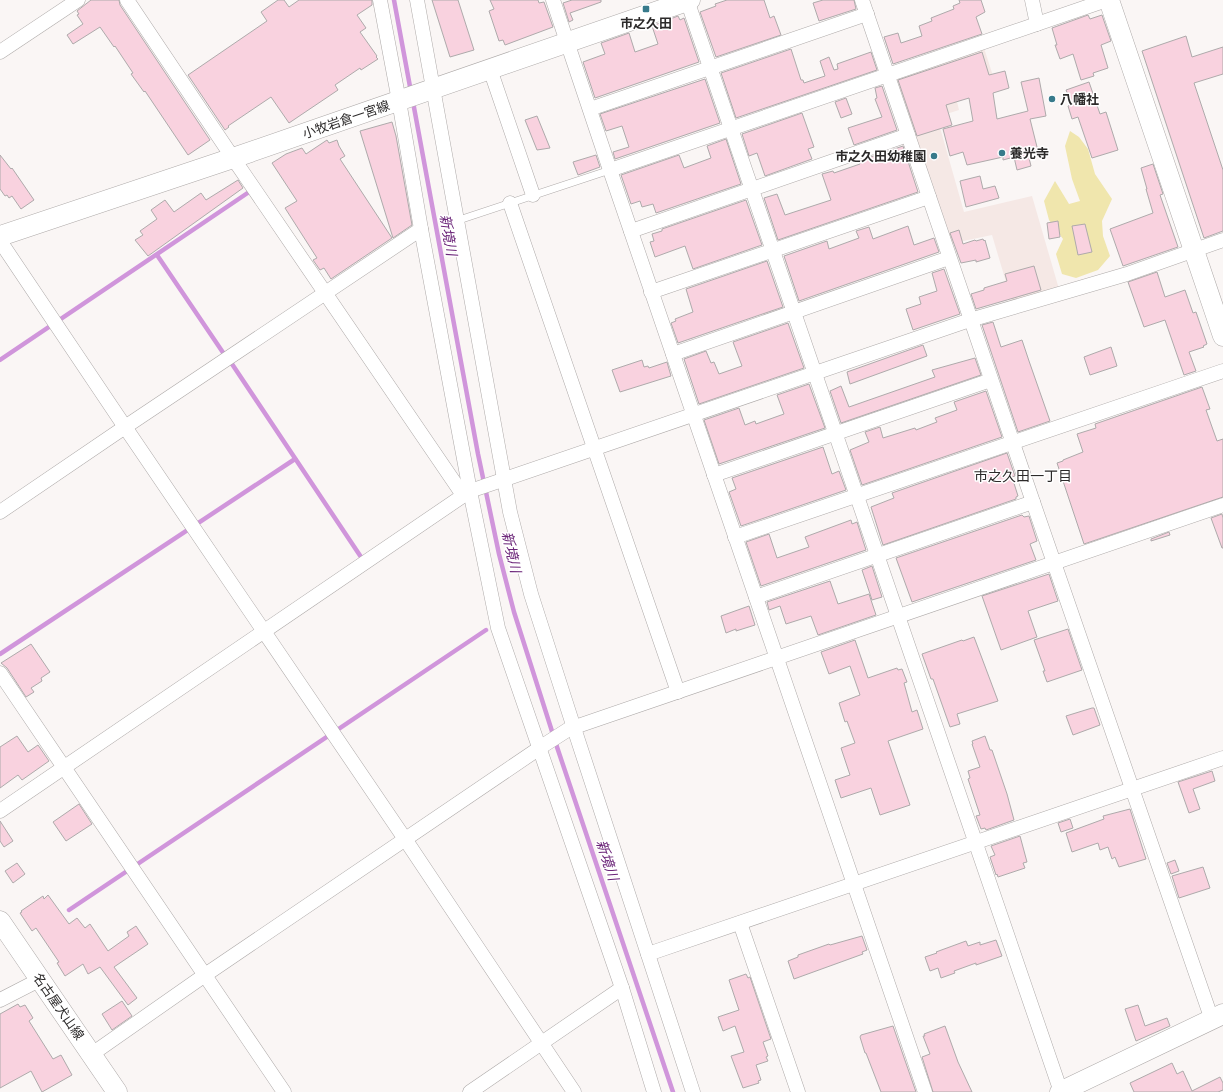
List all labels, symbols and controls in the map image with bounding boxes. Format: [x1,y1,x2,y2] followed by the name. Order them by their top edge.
[641,4,651,14] marker: 市之久田
[620,15,672,31] place label: 市之久田
[1060,91,1099,107] place label: 八幡社
[1047,94,1057,104] marker: 八幡社
[300,97,392,141] street label: 小牧岩倉一宮線
[1010,145,1049,161] place label: 養光寺
[835,148,926,164] place label: 市之久田幼稚園
[997,148,1007,158] marker: 養光寺
[929,151,939,161] marker: 市之久田幼稚園
[437,213,461,259] water label: 新境川
[974,467,1072,484] district label: 市之久田一丁目
[499,530,525,576] water label: 新境川
[593,837,623,885] water label: 新境川
[30,969,88,1043] street label: 名古屋犬山線

